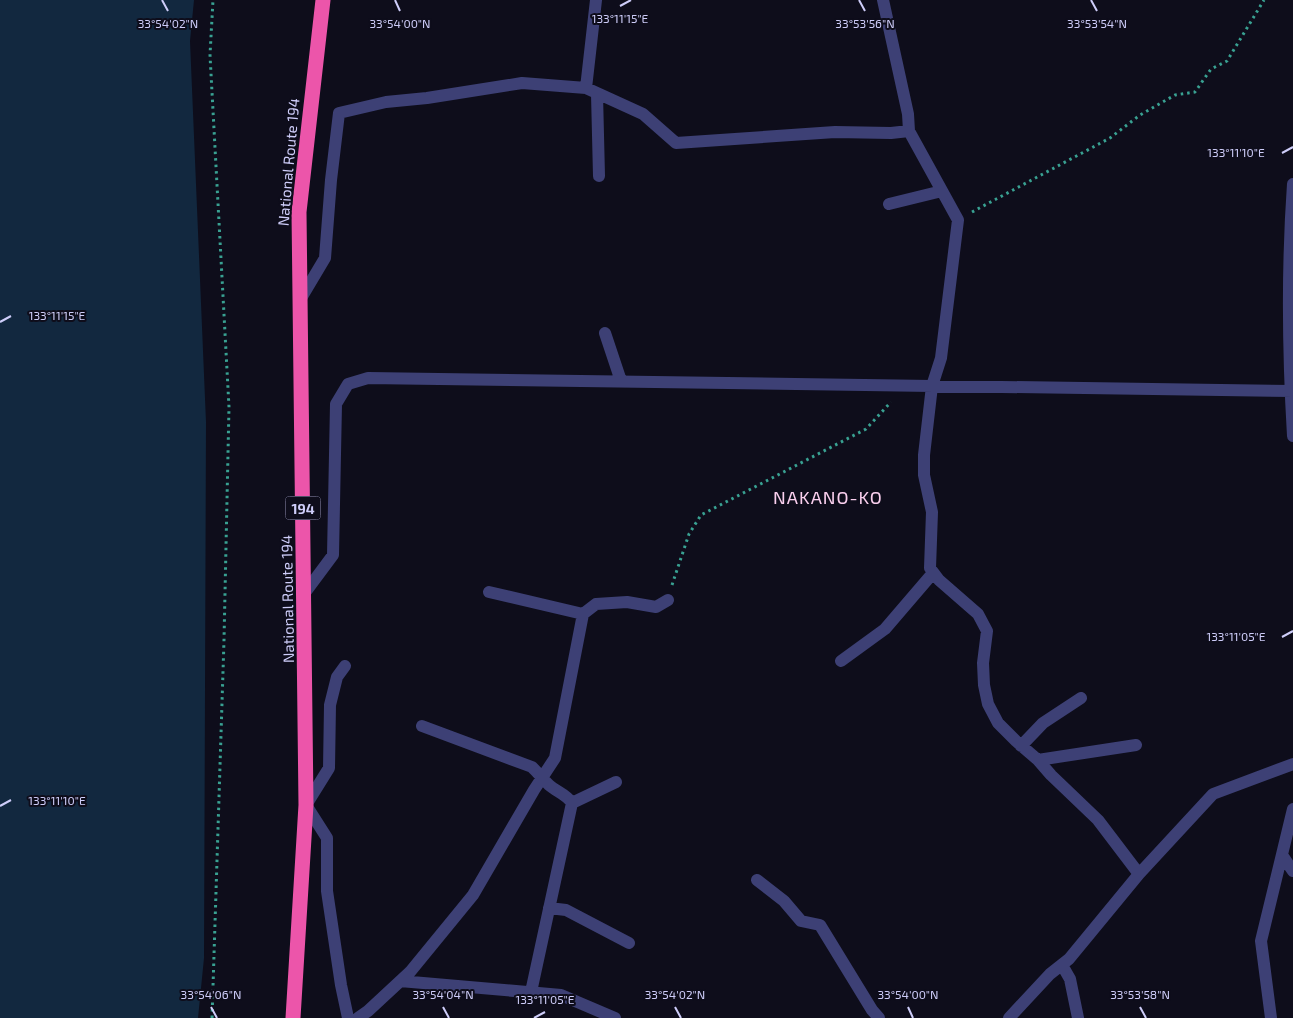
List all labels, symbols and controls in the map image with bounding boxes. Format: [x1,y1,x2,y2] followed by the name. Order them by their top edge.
[592,11,649,25] text: 133°11'15"E
[138,16,198,30] text: 33°54'02"N
[369,16,431,30] text: 33°54'00"N
[835,16,895,30] text: 33°53'56"N
[1067,16,1127,30] text: 33°53'54"N
[273,97,303,227] street label: National Route 194
[1207,145,1265,159] text: 133°11'10"E
[29,308,86,322] text: 133°11'15"E
[773,486,883,508] district label: NAKANO-KO
[286,496,320,520] road number: 194
[277,535,297,663] street label: National Route 194
[1206,629,1266,643] text: 133°11'05"E
[28,793,86,807] text: 133°11'10"E
[181,987,241,1001] text: 33°54'06"N
[412,987,474,1001] text: 33°54'04"N
[645,987,705,1001] text: 33°54'02"N
[877,987,939,1001] text: 33°54'00"N
[1110,987,1170,1001] text: 33°53'58"N
[515,992,575,1006] text: 133°11'05"E

